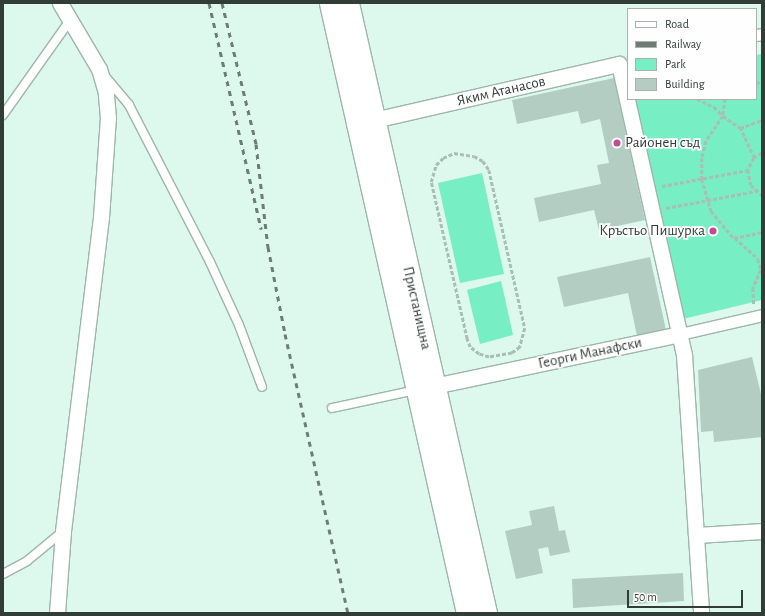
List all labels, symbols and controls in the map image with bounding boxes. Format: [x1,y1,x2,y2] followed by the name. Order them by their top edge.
[627,8,757,100] legend
[665,18,689,30] text: Road
[665,38,701,50] text: Railway
[665,58,686,70] text: Park
[455,72,547,110] street label: Яким Атанасов
[665,78,705,90] text: Building
[625,134,700,152] place label: Районен съд
[612,138,622,148] marker: Районен съд
[599,222,705,240] place label: Кръстьо Пишурка
[708,226,718,236] marker: Кръстьо Пишурка
[399,265,435,351] street label: Пристанищна
[536,333,644,373] street label: Георги Манафски
[629,582,745,608] scale bar
[634,591,657,603] text: 50 m

